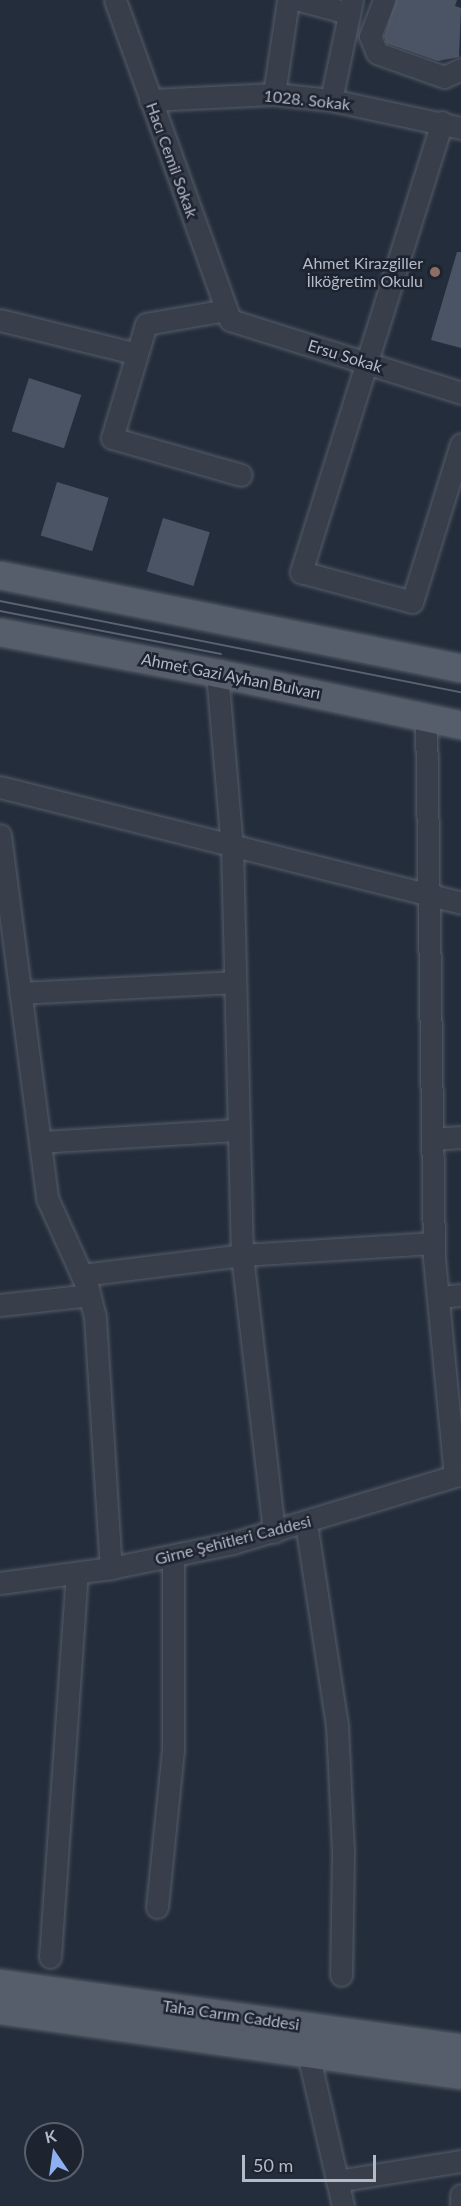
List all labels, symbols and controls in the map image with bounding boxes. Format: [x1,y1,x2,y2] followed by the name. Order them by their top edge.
[263,86,351,114] street label: 1028. Sokak
[142,100,202,220] street label: Hacı Cemil Sokak
[303,253,423,291] place label: Ahmet Kirazgiller İlköğretim Okulu
[428,265,442,279] marker: Ahmet Kirazgiller İlköğretim Okulu
[306,336,384,376] street label: Ersu Sokak
[139,649,323,703] street label: Ahmet Gazi Ayhan Bulvarı
[153,1511,313,1569] street label: Girne Şehitleri Caddesi
[161,1996,301,2034] street label: Taha Carım Caddesi
[24,2122,84,2182] north arrow
[43,2125,58,2146] text: K
[245,2143,378,2181] scale bar
[253,2154,293,2176] text: 50 m

